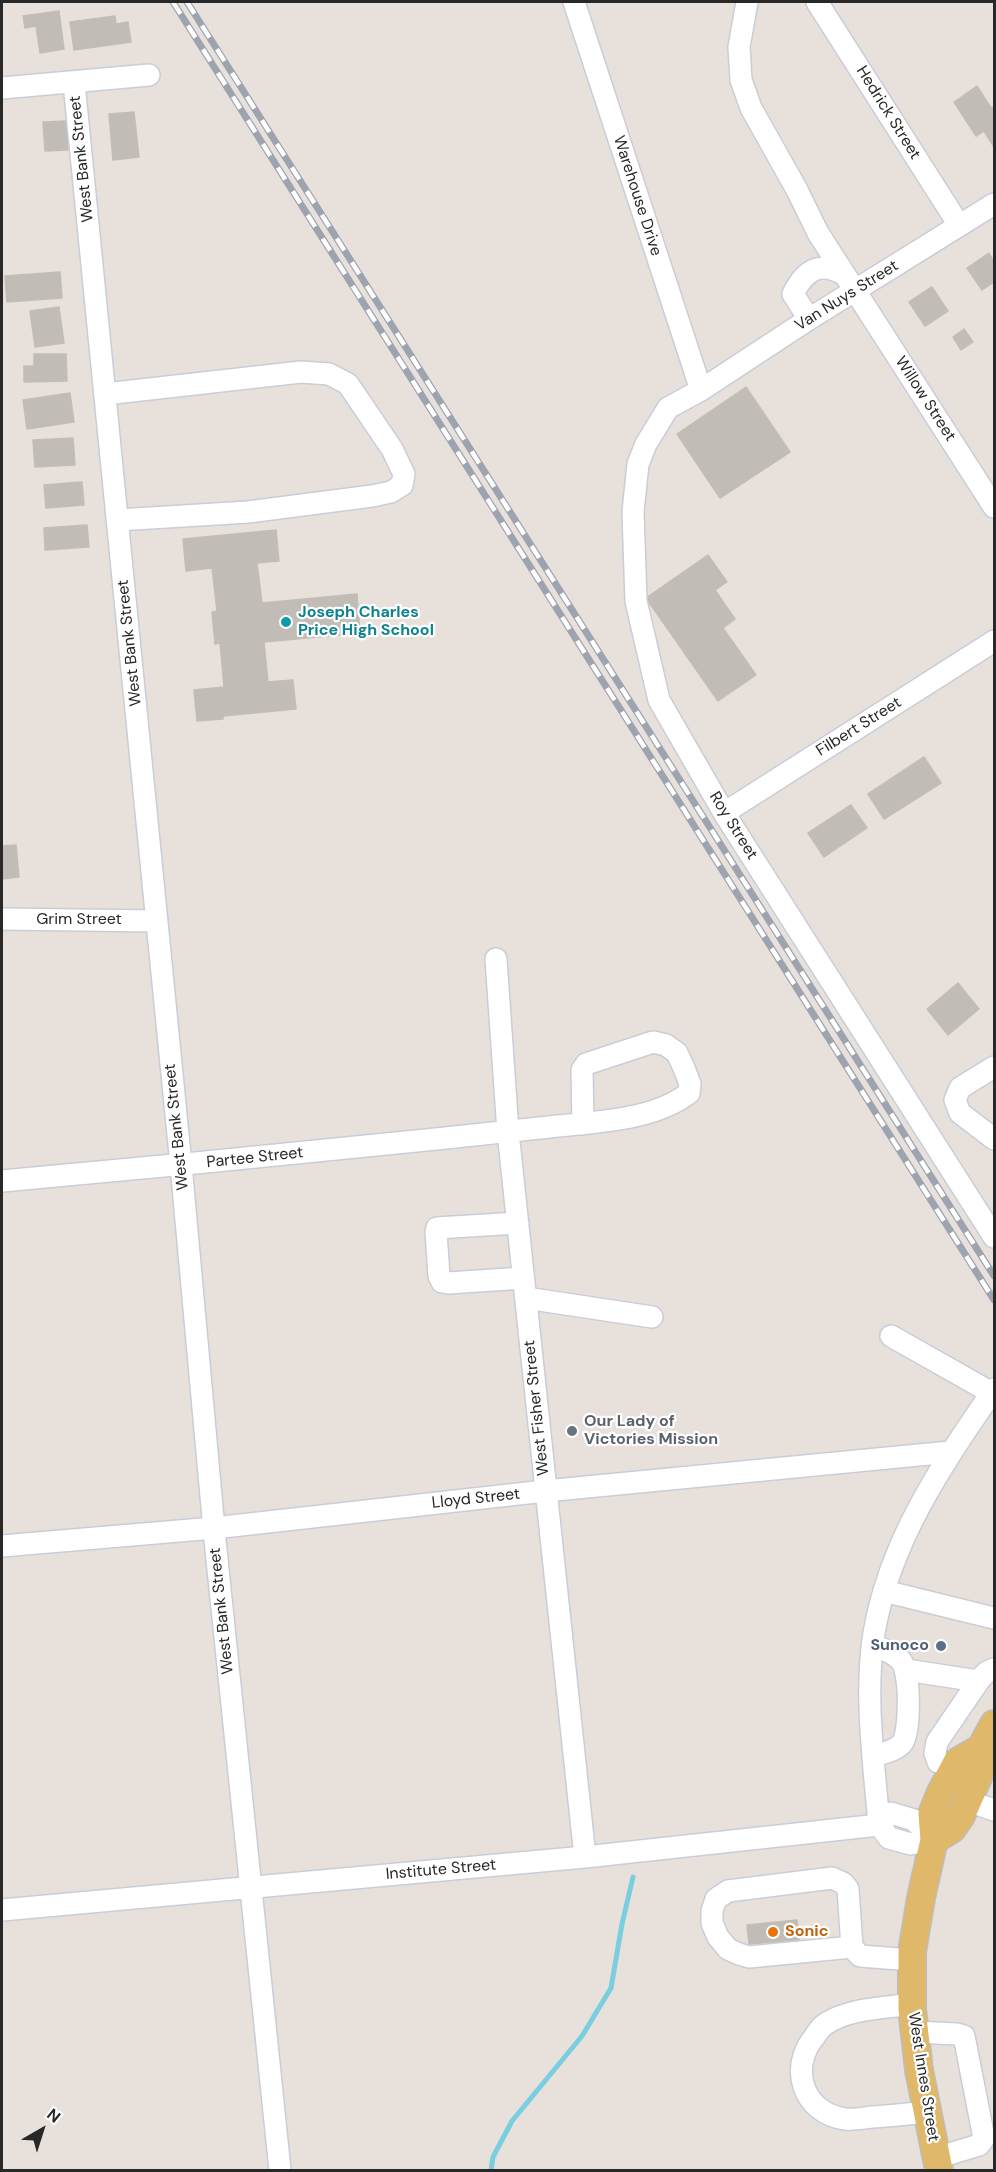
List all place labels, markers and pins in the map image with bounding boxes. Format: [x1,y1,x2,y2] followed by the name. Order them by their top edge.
[298,603,434,641] place label: Joseph Charles Price High School
[279,615,293,629] marker: Joseph Charles Price High School
[584,1412,718,1450] place label: Our Lady of Victories Mission
[565,1424,579,1438] marker: Our Lady of Victories Mission
[870,1636,929,1656] place label: Sunoco
[934,1639,948,1653] marker: Sunoco
[785,1922,828,1942] place label: Sonic
[766,1925,780,1939] marker: Sonic

